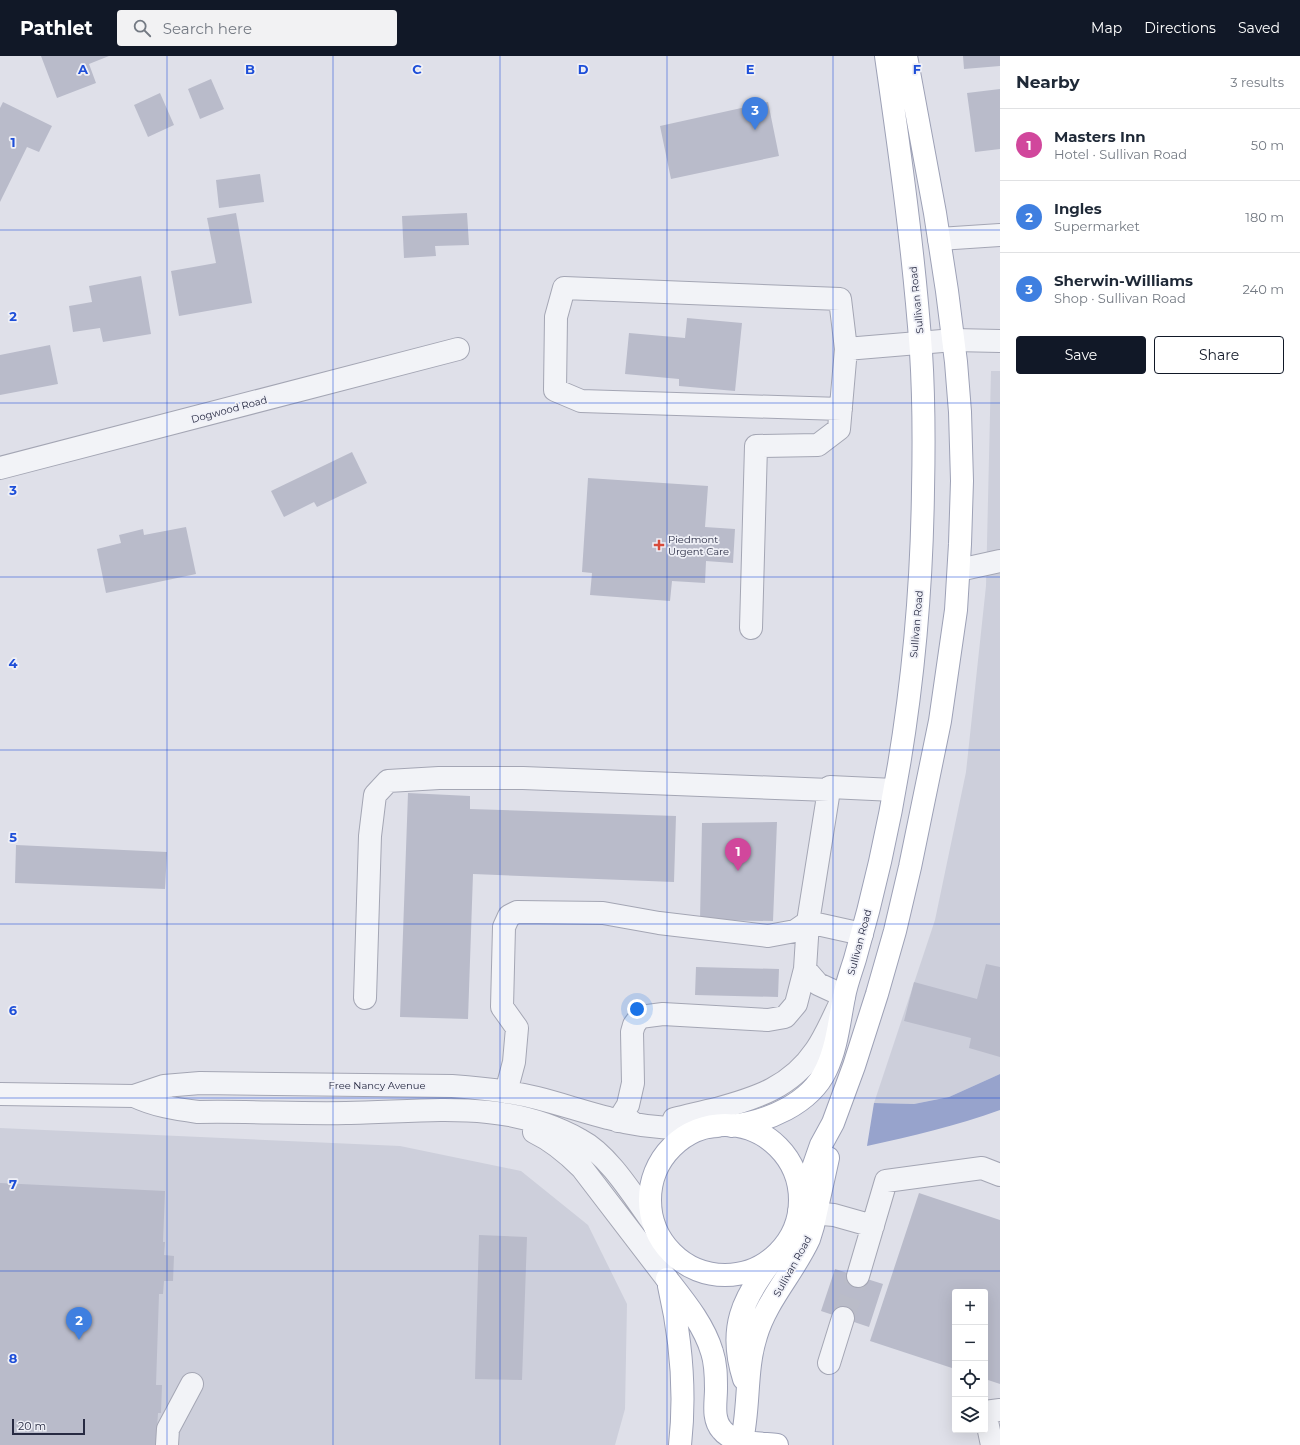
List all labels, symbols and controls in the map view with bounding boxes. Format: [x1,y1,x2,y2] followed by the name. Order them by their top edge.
[117,10,397,46] search box
[20,17,93,40] text: Pathlet
[131,17,153,39] icon: search
[163,19,252,38] text: Search here
[1091,19,1122,37] text: Map
[1144,19,1216,37] text: Directions
[1238,19,1280,37] text: Saved
[77,61,89,77] text: A
[245,61,255,77] text: B
[412,61,422,77] text: C
[578,61,589,77] text: D
[746,61,755,77] text: E
[913,61,921,77] text: F
[1016,72,1080,92] text: Nearby
[1230,74,1284,90] text: 3 results
[742,97,768,130] pin: 3
[1054,127,1146,146] text: Masters Inn
[10,134,16,150] text: 1
[1026,137,1032,153] text: 1
[1251,137,1284,153] text: 50 m
[1054,146,1187,162] text: Hotel · Sullivan Road
[1054,199,1102,218] text: Ingles
[1025,209,1033,225] text: 2
[1245,209,1284,225] text: 180 m
[1054,218,1140,234] text: Supermarket
[907,266,926,334] street label: Sullivan Road
[1054,271,1193,290] text: Sherwin-Williams
[1025,281,1033,297] text: 3
[1243,281,1284,297] text: 240 m
[1054,290,1186,306] text: Shop · Sullivan Road
[9,308,17,324] text: 2
[1016,336,1146,374] button: Save
[1154,336,1284,374] button: Share
[190,393,269,426] street label: Dogwood Road
[8,482,17,498] text: 3
[668,533,729,558] place label: Piedmont Urgent Care
[653,539,665,551] marker: Piedmont Urgent Care
[907,590,926,658] street label: Sullivan Road
[9,655,18,671] text: 4
[9,829,17,845] text: 5
[725,838,751,871] pin: 1
[844,908,875,976] street label: Sullivan Road
[627,999,647,1019] your location
[9,1002,18,1018] text: 6
[329,1079,425,1092] street label: Free Nancy Avenue
[9,1176,17,1192] text: 7
[770,1234,815,1299] street label: Sullivan Road
[952,1289,988,1433] map controls
[952,1289,988,1325] button: +
[66,1307,92,1340] pin: 2
[952,1325,988,1361] button: −
[9,1350,18,1366] text: 8
[952,1361,988,1397] button: locate
[952,1397,988,1433] button: layers
[12,1417,85,1436] scale bar
[18,1419,46,1433] text: 20 m

